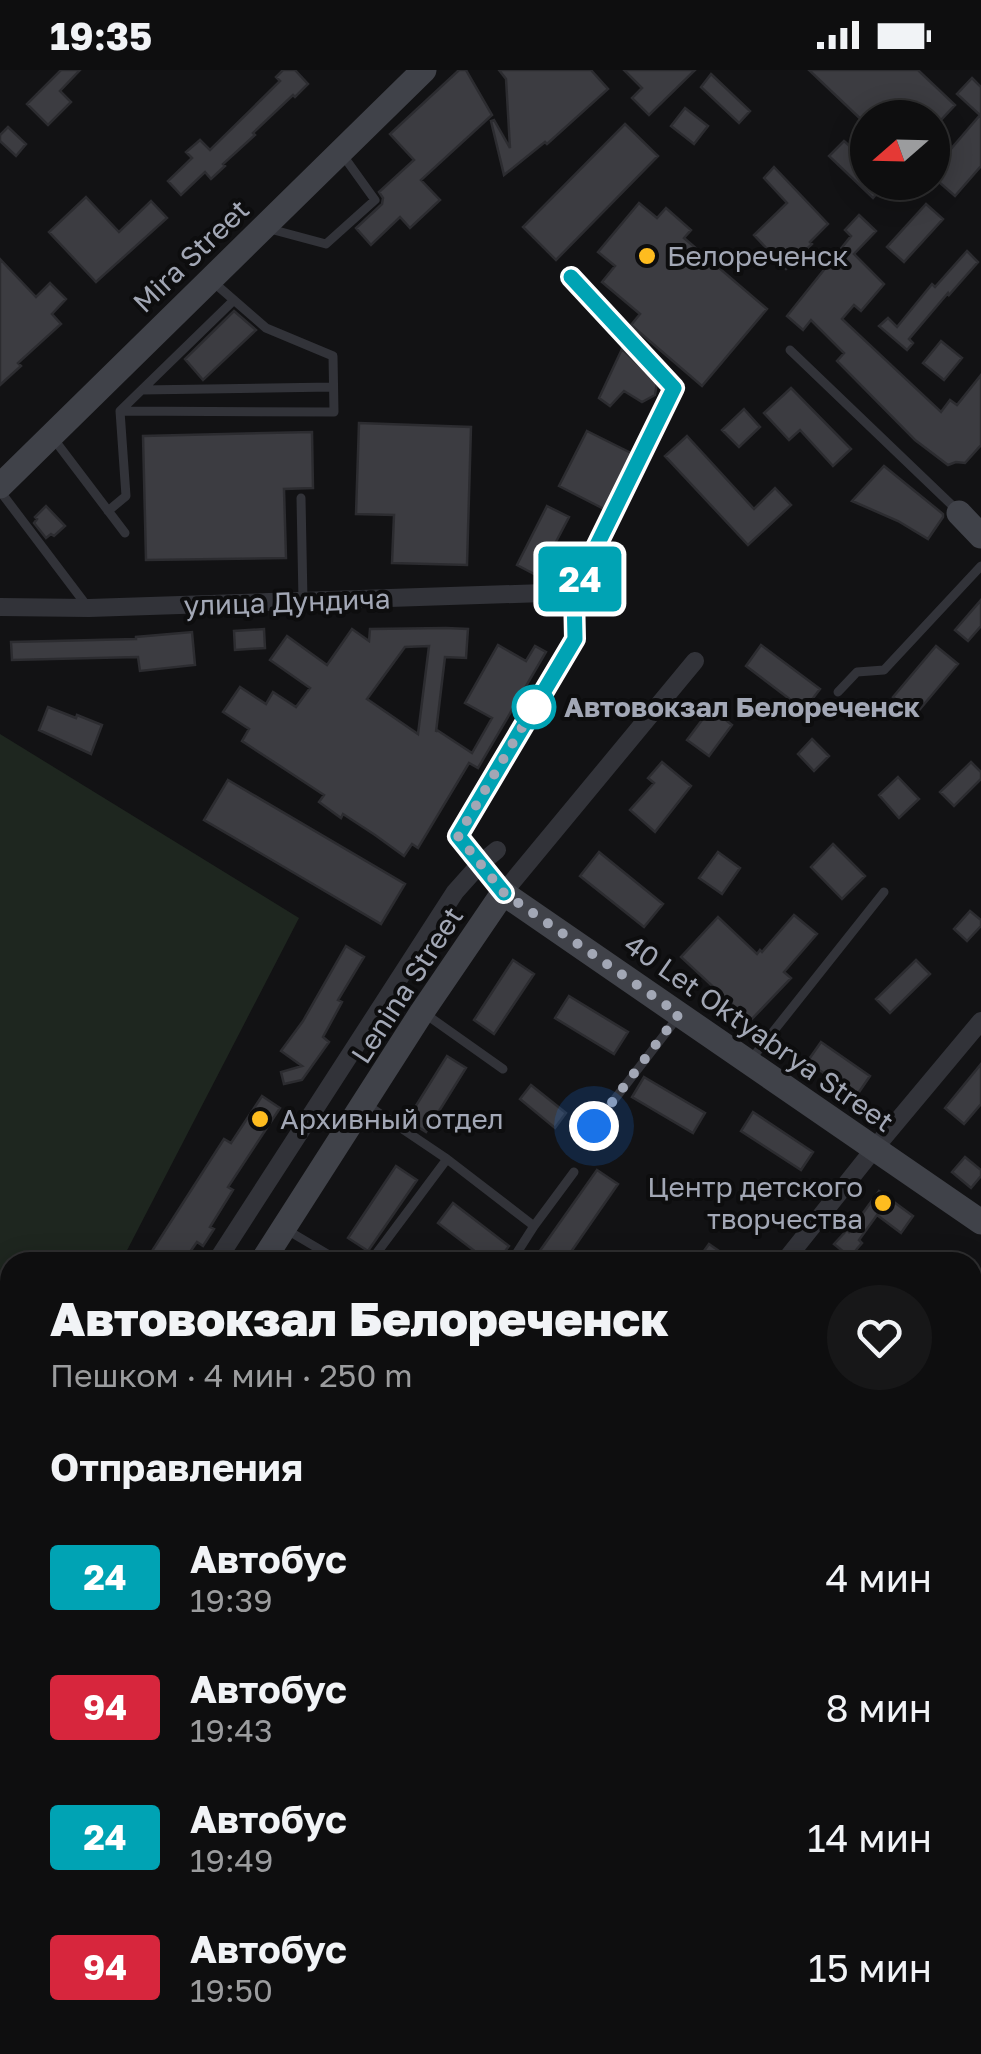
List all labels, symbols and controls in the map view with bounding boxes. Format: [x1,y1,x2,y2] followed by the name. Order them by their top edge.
[50,13,152,58] text: 19:35
[850,100,950,200] north arrow
[850,100,950,200] map controls
[126,192,255,319] street label: Mira Street
[667,239,848,272] place label: Белореченск
[636,245,658,267] marker: Белореченск
[535,546,625,612] line badge: 24
[558,558,602,600] text: 24
[183,581,391,622] street label: улица Дундича
[513,686,555,728] marker: Автовокзал Белореченск
[564,690,920,723] place label: Автовокзал Белореченск
[344,900,469,1069] street label: Lenina Street
[619,927,900,1138] street label: 40 Let Oktyabrya Street
[569,1101,619,1151] your location
[280,1102,504,1135] place label: Архивный отдел
[249,1108,271,1130] marker: Архивный отдел
[647,1170,863,1235] place label: Центр детского творчества
[872,1192,894,1214] marker: Центр детского творчества
[827,1285,932,1390] button: heart
[50,1289,669,1347] text: Автовокзал Белореченск
[50,1356,413,1394] text: Пешком · 4 мин · 250 m
[50,1444,303,1489] text: Отправления
[190,1536,347,1581] text: Автобус
[826,1555,932,1600] text: 4 мин
[83,1556,127,1598] text: 24
[190,1581,273,1619] text: 19:39
[190,1666,347,1711] text: Автобус
[826,1685,932,1730] text: 8 мин
[83,1686,127,1728] text: 94
[190,1711,273,1749] text: 19:43
[190,1796,347,1841] text: Автобус
[807,1815,932,1860] text: 14 мин
[83,1816,127,1858] text: 24
[190,1841,273,1879] text: 19:49
[190,1926,347,1971] text: Автобус
[808,1945,932,1990] text: 15 мин
[83,1946,127,1988] text: 94
[190,1971,273,2009] text: 19:50

